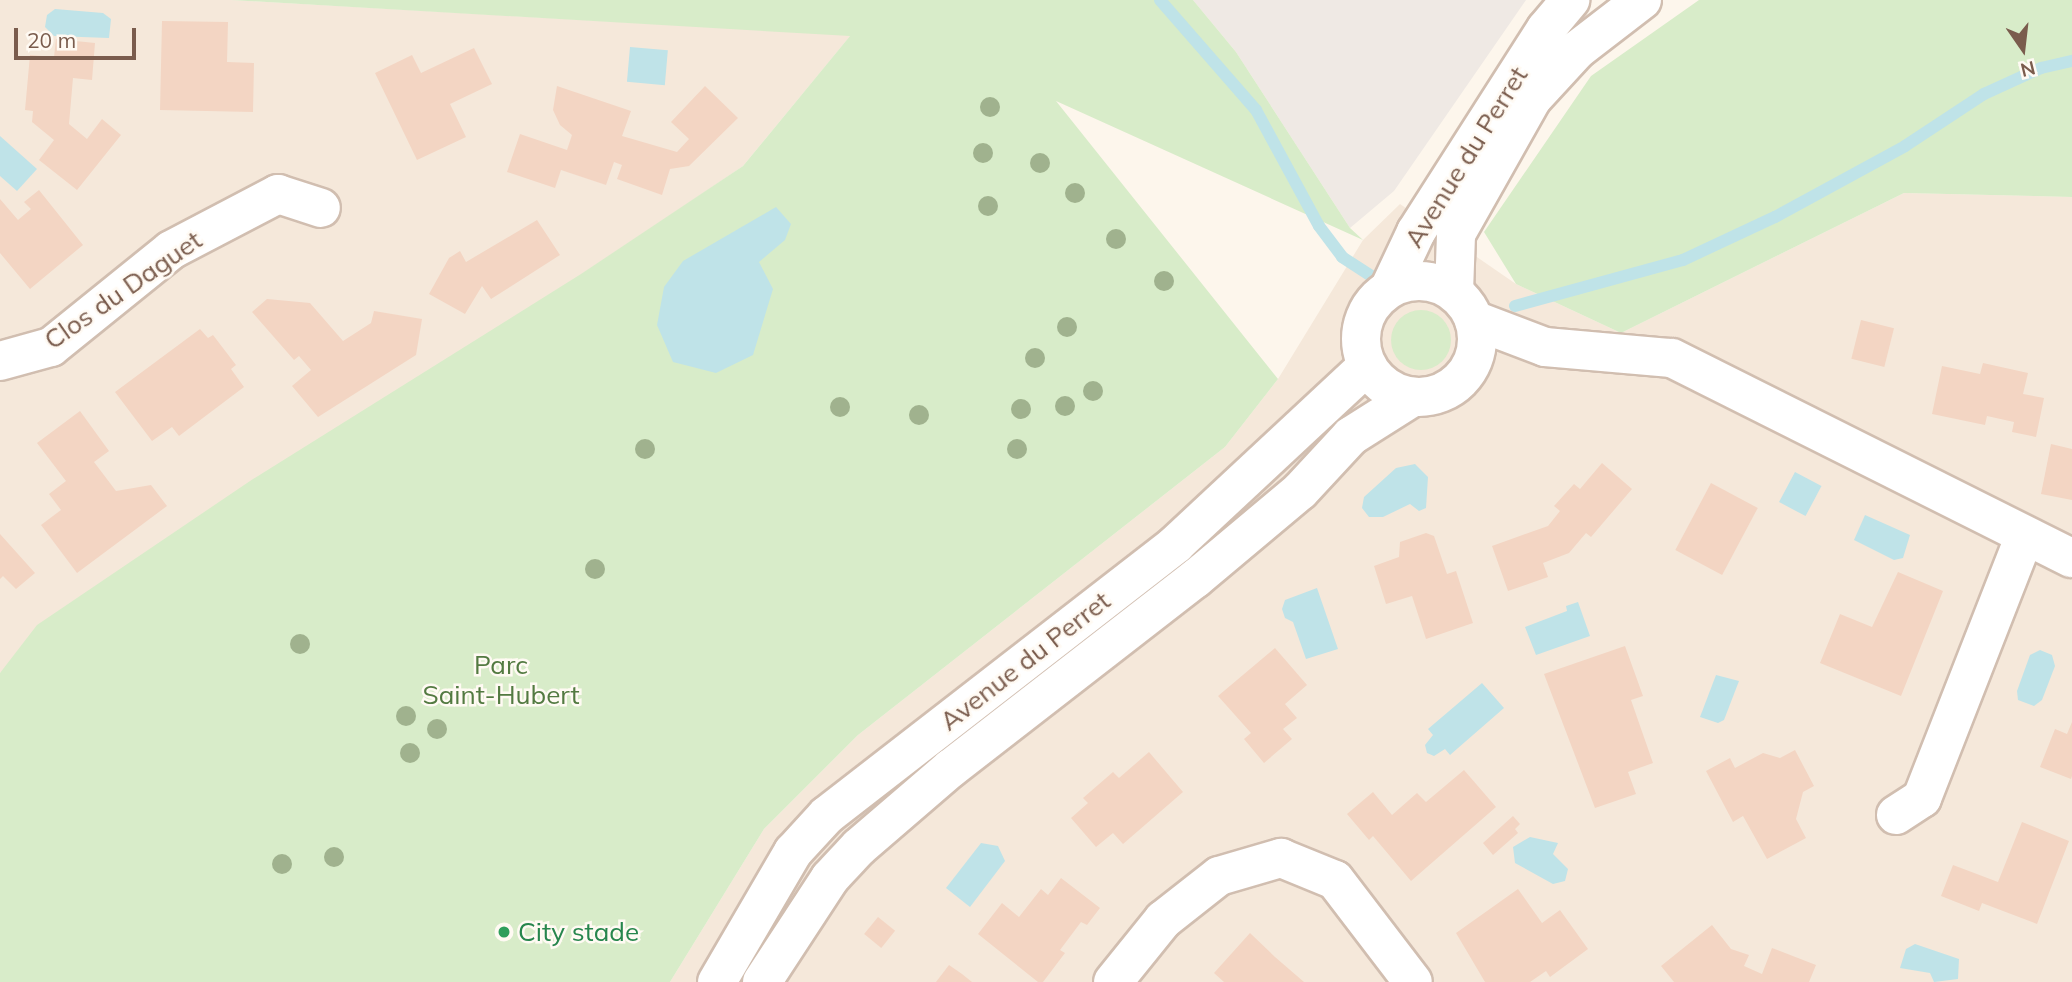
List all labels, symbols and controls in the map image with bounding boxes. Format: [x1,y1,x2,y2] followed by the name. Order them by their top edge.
[18,14,140,58] scale bar
[1988,14,2058,84] north arrow
[27,27,76,53] text: 20 m
[2018,56,2038,83] text: N
[1398,61,1534,253] street label: Avenue du Perret
[38,224,208,356] street label: Clos du Daguet
[934,585,1116,737] street label: Avenue du Perret
[422,649,580,710] park label: Parc Saint-Hubert
[518,916,639,948] place label: City stade
[496,924,512,940] marker: City stade

